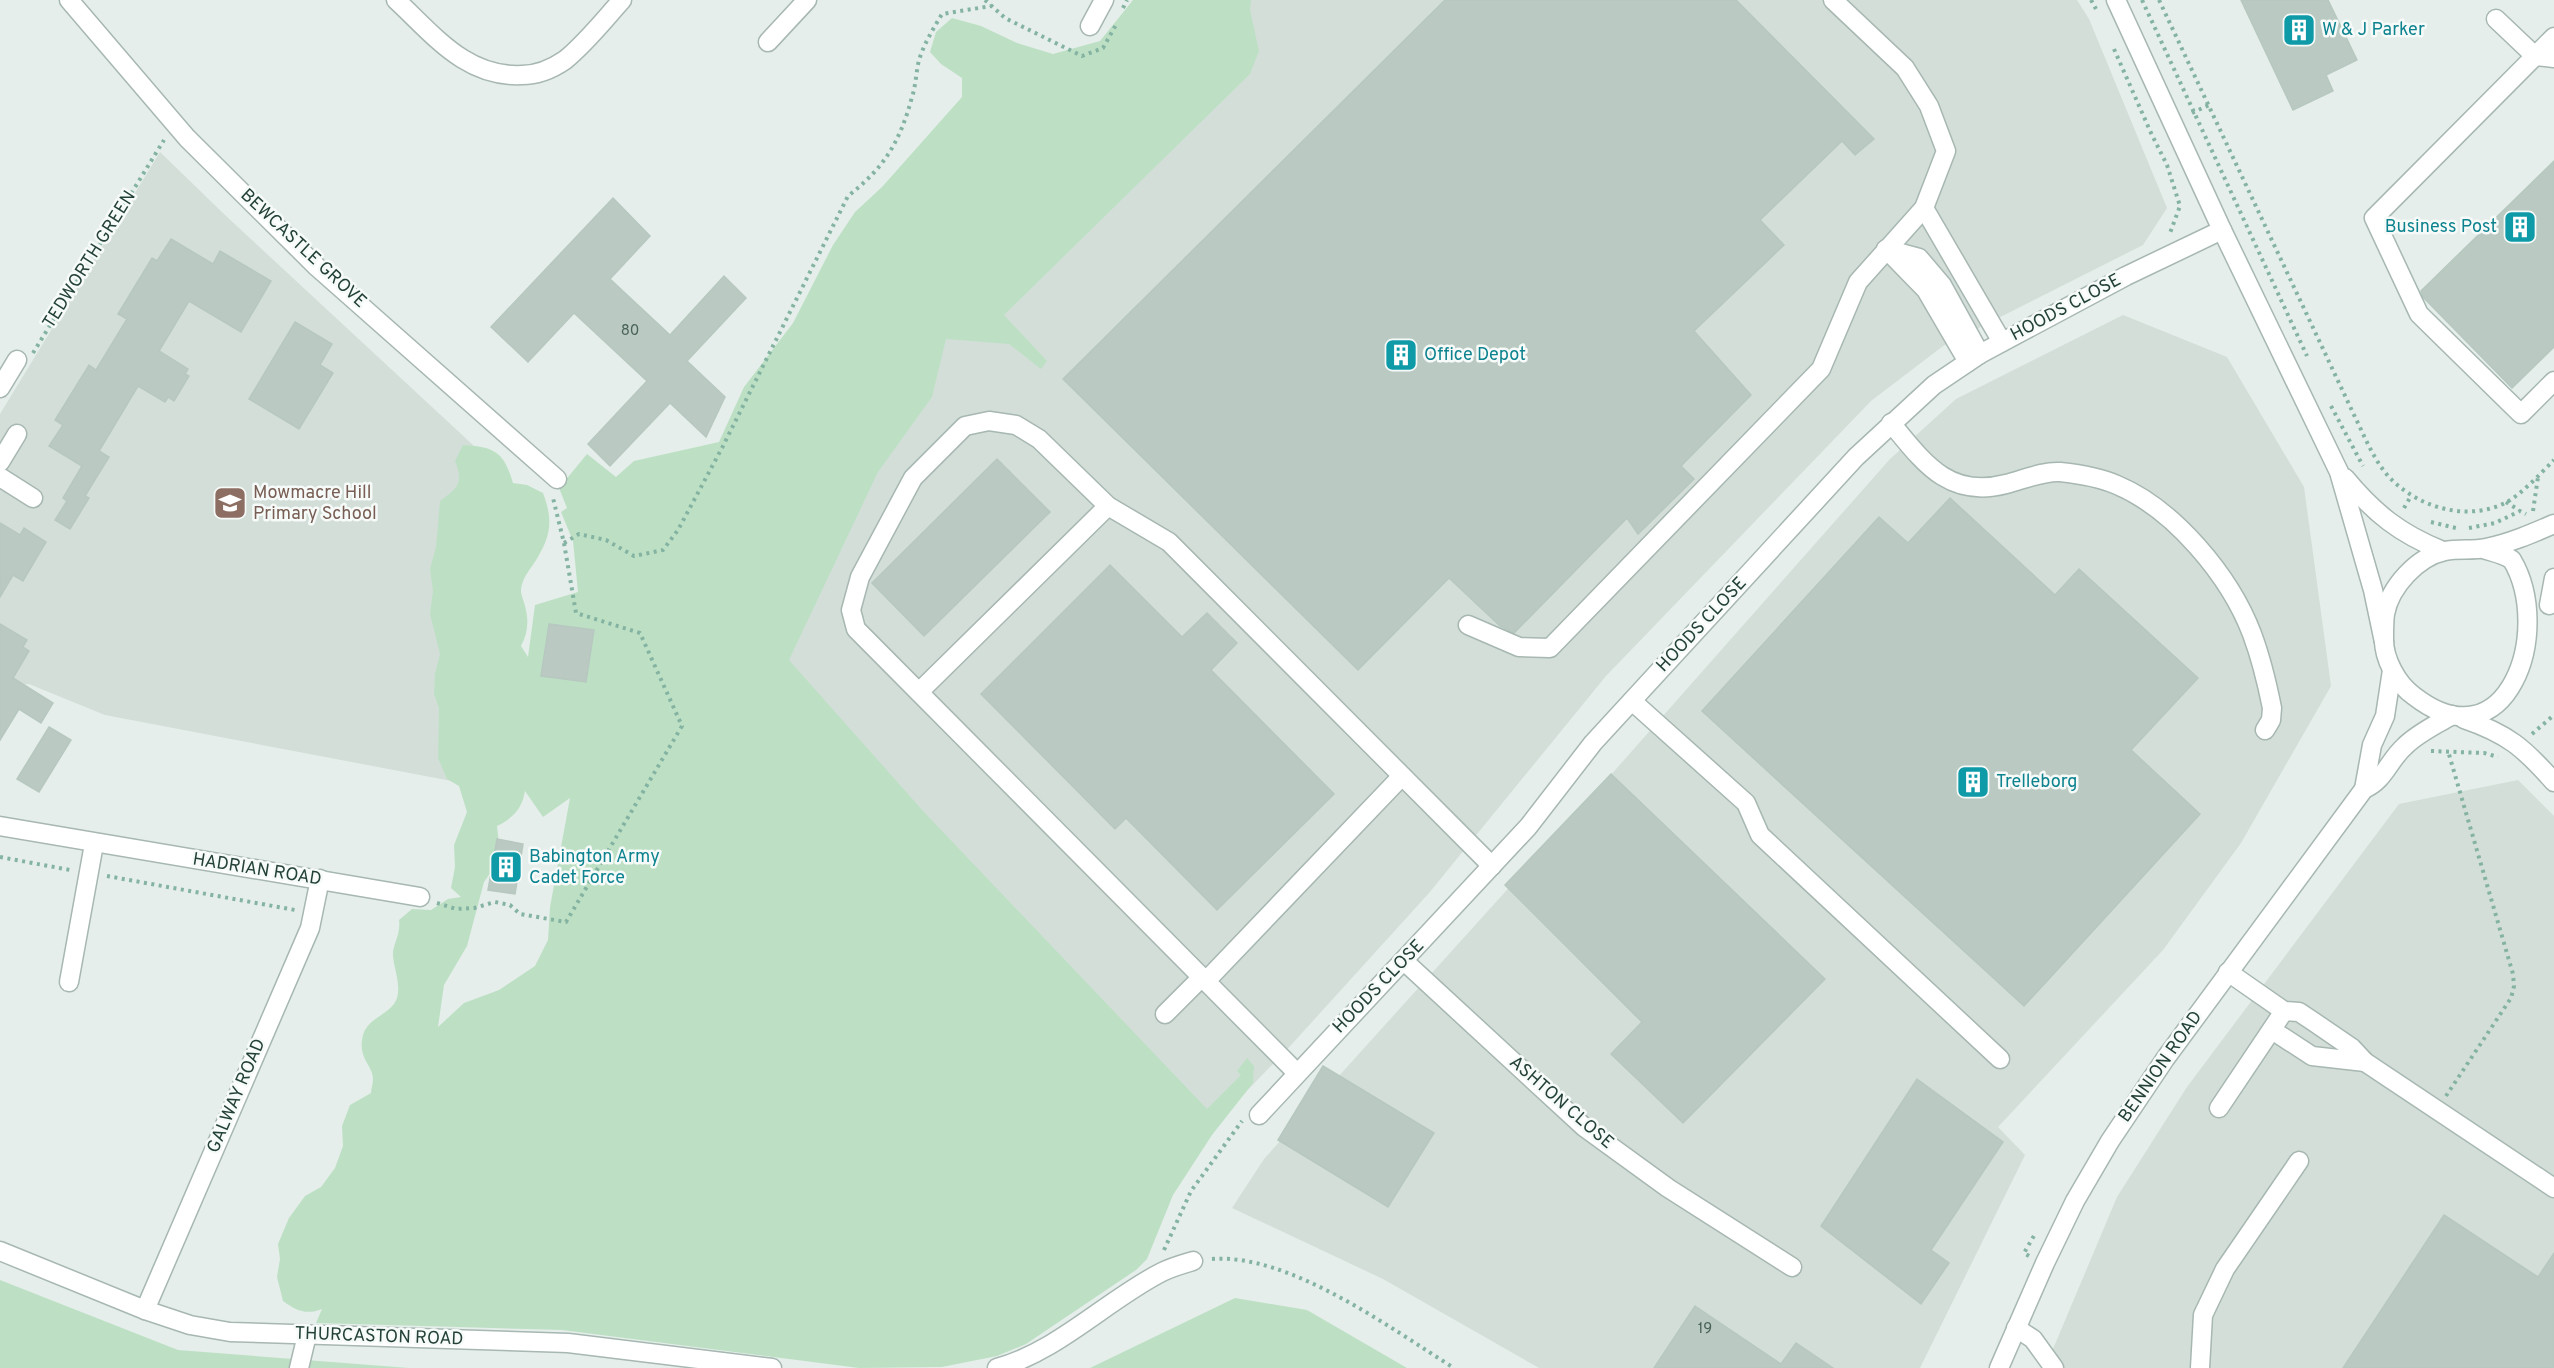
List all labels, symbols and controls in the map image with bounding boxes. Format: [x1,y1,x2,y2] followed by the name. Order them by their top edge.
[2281,12,2317,48] building icon: W & J Parker
[2322,19,2425,42] place label: W & J Parker
[235,184,371,314] street label: BEWCASTLE GROVE
[38,187,142,333] street label: TEDWORTH GREEN
[2502,209,2538,245] building icon: Business Post
[2385,216,2497,239] place label: Business Post
[2007,269,2125,347] street label: HOODS CLOSE
[621,322,639,341] house number: 80
[1383,337,1419,373] building icon: Office Depot
[1424,344,1526,367] place label: Office Depot
[253,482,377,526] place label: Mowmacre Hill Primary School
[212,485,248,521] school or university icon: Mowmacre Hill Primary School
[1652,572,1752,678] street label: HOODS CLOSE
[1955,764,1991,800] building icon: Trelleborg
[1996,771,2077,794] place label: Trelleborg
[529,846,660,890] place label: Babington Army Cadet Force
[191,848,323,892] street label: HADRIAN ROAD
[488,849,524,885] building icon: Babington Army Cadet Force
[1328,935,1430,1039] street label: HOODS CLOSE
[2114,1007,2208,1127] street label: BENNION ROAD
[203,1035,271,1157] street label: GALWAY ROAD
[1504,1051,1618,1155] street label: ASHTON CLOSE
[1698,1320,1712,1339] house number: 19
[294,1323,464,1351] street label: THURCASTON ROAD

